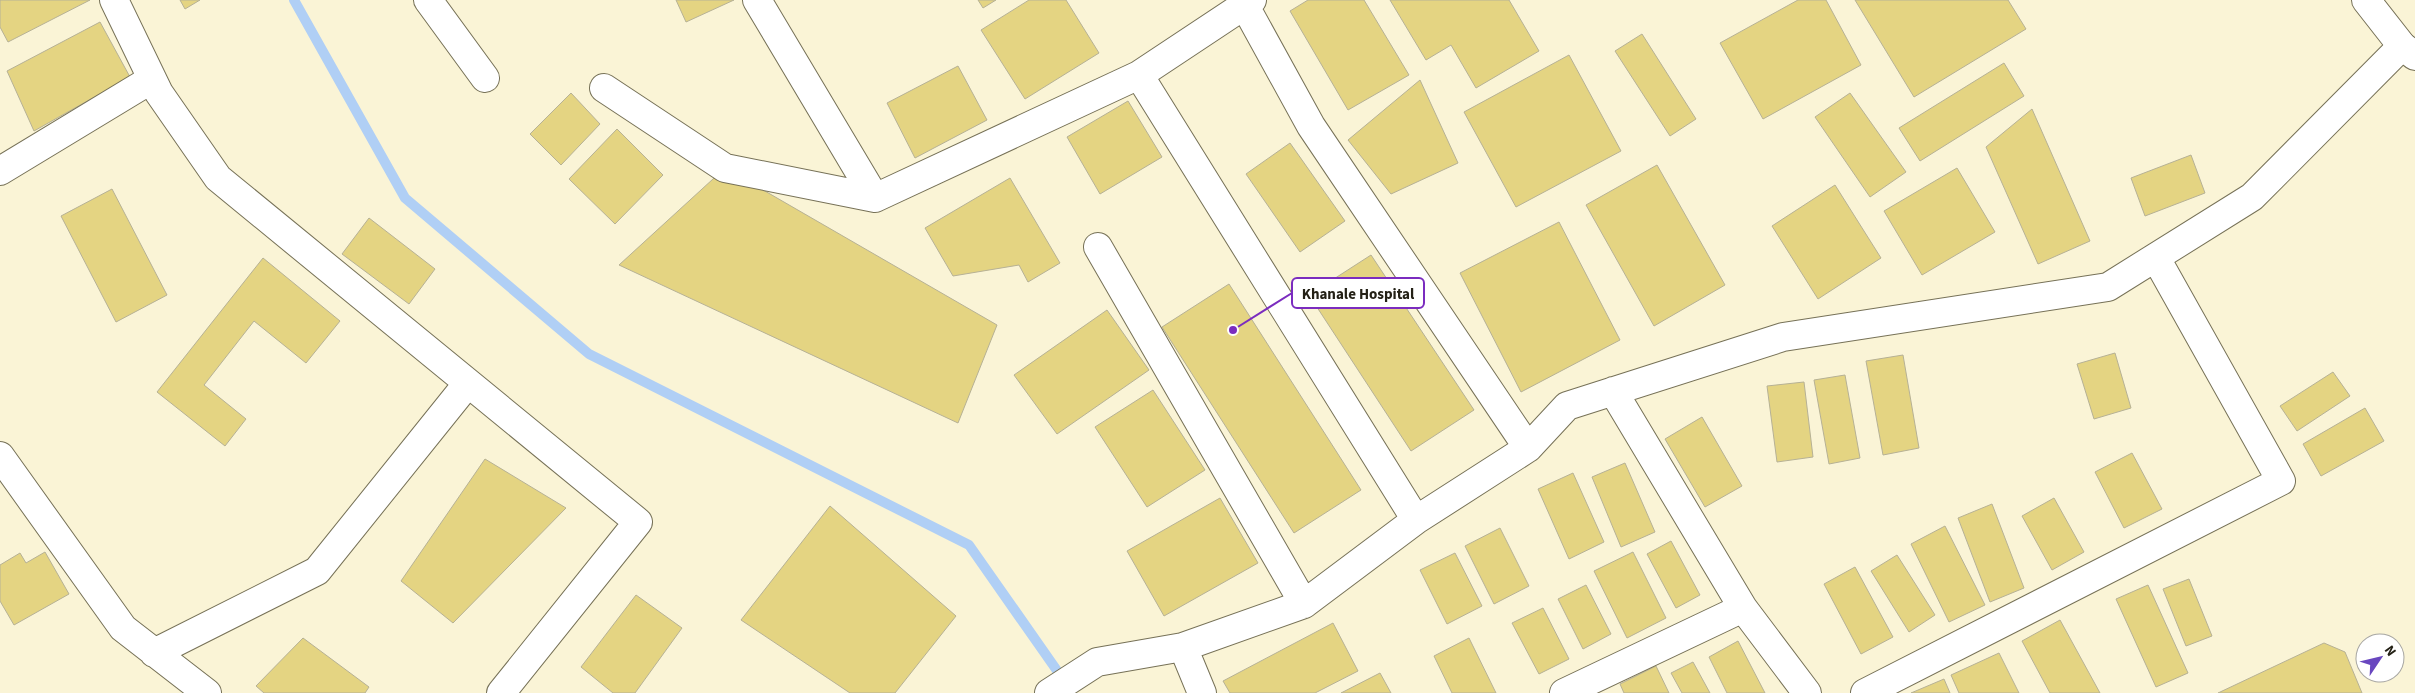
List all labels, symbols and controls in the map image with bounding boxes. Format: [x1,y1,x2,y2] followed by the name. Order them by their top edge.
[1292,278,1424,308] callout: Khanale Hospital
[1302,284,1415,305] text: Khanale Hospital
[2355,633,2405,683] north arrow
[2379,642,2401,661] text: N

